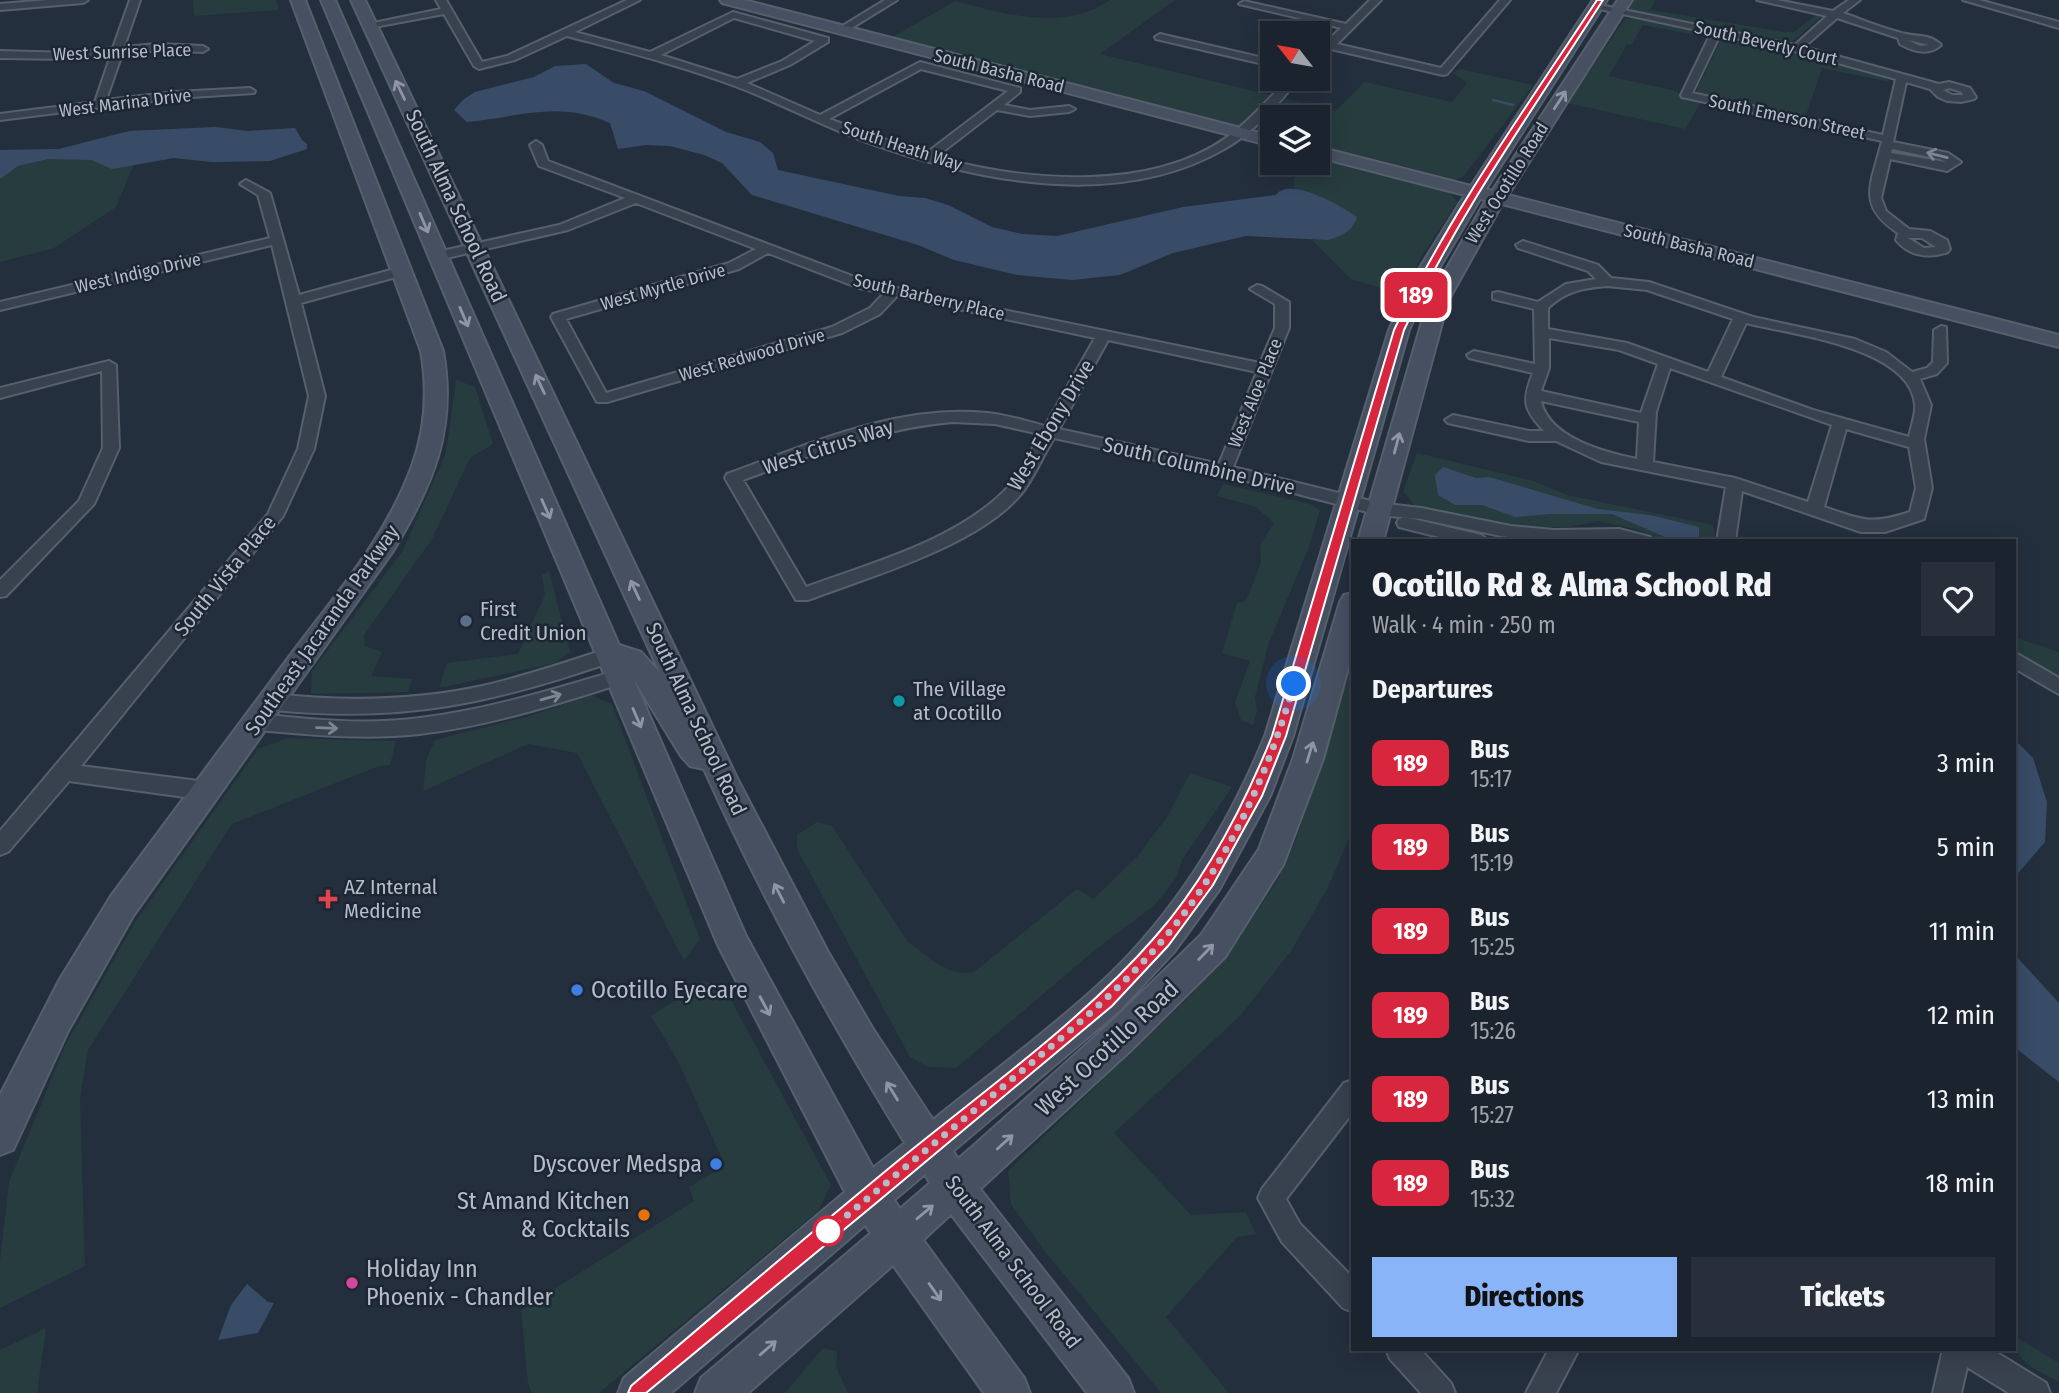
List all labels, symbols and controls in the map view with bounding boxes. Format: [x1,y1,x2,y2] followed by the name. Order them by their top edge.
[1692,16,1840,70] street label: South Beverly Court
[1260,21,1330,91] north arrow
[1260,21,1330,175] map controls
[52,39,192,65] street label: West Sunrise Place
[932,44,1066,98] street label: South Basha Road
[393,80,407,101] one-way arrow
[58,84,192,122] street label: West Marina Drive
[1707,90,1867,144] street label: South Emerson Street
[1553,91,1567,110] one-way arrow
[400,105,512,307] street label: South Alma School Road
[1260,105,1330,175] button: layers
[839,116,965,176] street label: South Heath Way
[1461,118,1553,248] street label: West Ocotillo Road
[1926,148,1949,161] one-way arrow
[418,211,431,233] one-way arrow
[1622,219,1756,273] street label: South Basha Road
[73,248,203,298] street label: West Indigo Drive
[598,259,728,315] street label: West Myrtle Drive
[851,269,1007,325] street label: South Barberry Place
[1376,272,1456,318] line badge: 189
[1399,281,1433,309] text: 189
[458,306,471,327] one-way arrow
[676,324,828,386] street label: West Redwood Drive
[1223,335,1287,451] street label: West Aloe Place
[1002,355,1100,495] street label: West Ebony Drive
[532,374,546,395] one-way arrow
[759,413,897,480] street label: West Citrus Way
[1100,431,1298,501] street label: South Columbine Drive
[1391,432,1404,455] one-way arrow
[541,498,554,519] one-way arrow
[168,510,282,642] street label: South Vista Place
[239,519,405,740] street label: Southeast Jacaranda Parkway
[1921,562,1995,636] button: heart
[1372,565,1771,605] text: Ocotillo Rd & Alma School Rd
[628,580,642,601] one-way arrow
[480,596,587,646] place label: First Credit Union
[1372,611,1556,639] text: Walk · 4 min · 250 m
[458,613,474,629] marker: First Credit Union
[640,618,752,820] street label: South Alma School Road
[1276,666,1311,701] your location
[1372,674,1493,705] text: Departures
[913,676,1006,726] place label: The Village at Ocotillo
[540,690,562,703] one-way arrow
[891,693,907,709] marker: The Village at Ocotillo
[631,707,644,728] one-way arrow
[315,721,338,734] one-way arrow
[1470,734,1509,765] text: Bus
[1304,741,1317,763] one-way arrow
[1937,748,1995,779] text: 3 min
[1393,749,1428,777] text: 189
[1470,765,1512,793] text: 15:17
[1470,818,1509,849] text: Bus
[1937,832,1995,863] text: 5 min
[1393,833,1428,861] text: 189
[1470,849,1514,877] text: 15:19
[344,874,438,924] place label: AZ Internal Medicine
[771,884,785,904] one-way arrow
[318,889,338,909] marker: AZ Internal Medicine
[1470,902,1509,933] text: Bus
[1929,916,1995,947] text: 11 min
[1393,917,1428,945] text: 189
[1470,933,1515,961] text: 15:25
[1198,944,1215,961] one-way arrow
[1030,975,1184,1121] street label: West Ocotillo Road
[591,976,748,1004] place label: Ocotillo Eyecare
[569,982,585,998] marker: Ocotillo Eyecare
[1470,986,1509,1017] text: Bus
[759,995,773,1016] one-way arrow
[1927,1000,1995,1031] text: 12 min
[1393,1001,1428,1029] text: 189
[1470,1017,1516,1045] text: 15:26
[1470,1070,1509,1101] text: Bus
[885,1081,899,1101] one-way arrow
[1927,1084,1995,1115] text: 13 min
[1393,1085,1428,1113] text: 189
[1470,1101,1514,1129] text: 15:27
[996,1134,1014,1150] one-way arrow
[532,1150,702,1178] place label: Dyscover Medspa
[1470,1154,1509,1185] text: Bus
[708,1156,724,1172] marker: Dyscover Medspa
[1926,1168,1995,1199] text: 18 min
[1393,1169,1428,1197] text: 189
[939,1170,1087,1354] street label: South Alma School Road
[1470,1185,1515,1213] text: 15:32
[457,1187,630,1243] place label: St Amand Kitchen & Cocktails
[916,1204,934,1220] one-way arrow
[636,1207,652,1223] marker: St Amand Kitchen & Cocktails
[813,1216,843,1246] unlabelled marker
[366,1255,553,1311] place label: Holiday Inn Phoenix - Chandler
[1372,1257,1677,1337] button: Directions
[1691,1257,1995,1337] button: Tickets
[344,1275,360,1291] marker: Holiday Inn Phoenix - Chandler
[928,1282,942,1301] one-way arrow
[758,1340,776,1356] one-way arrow

